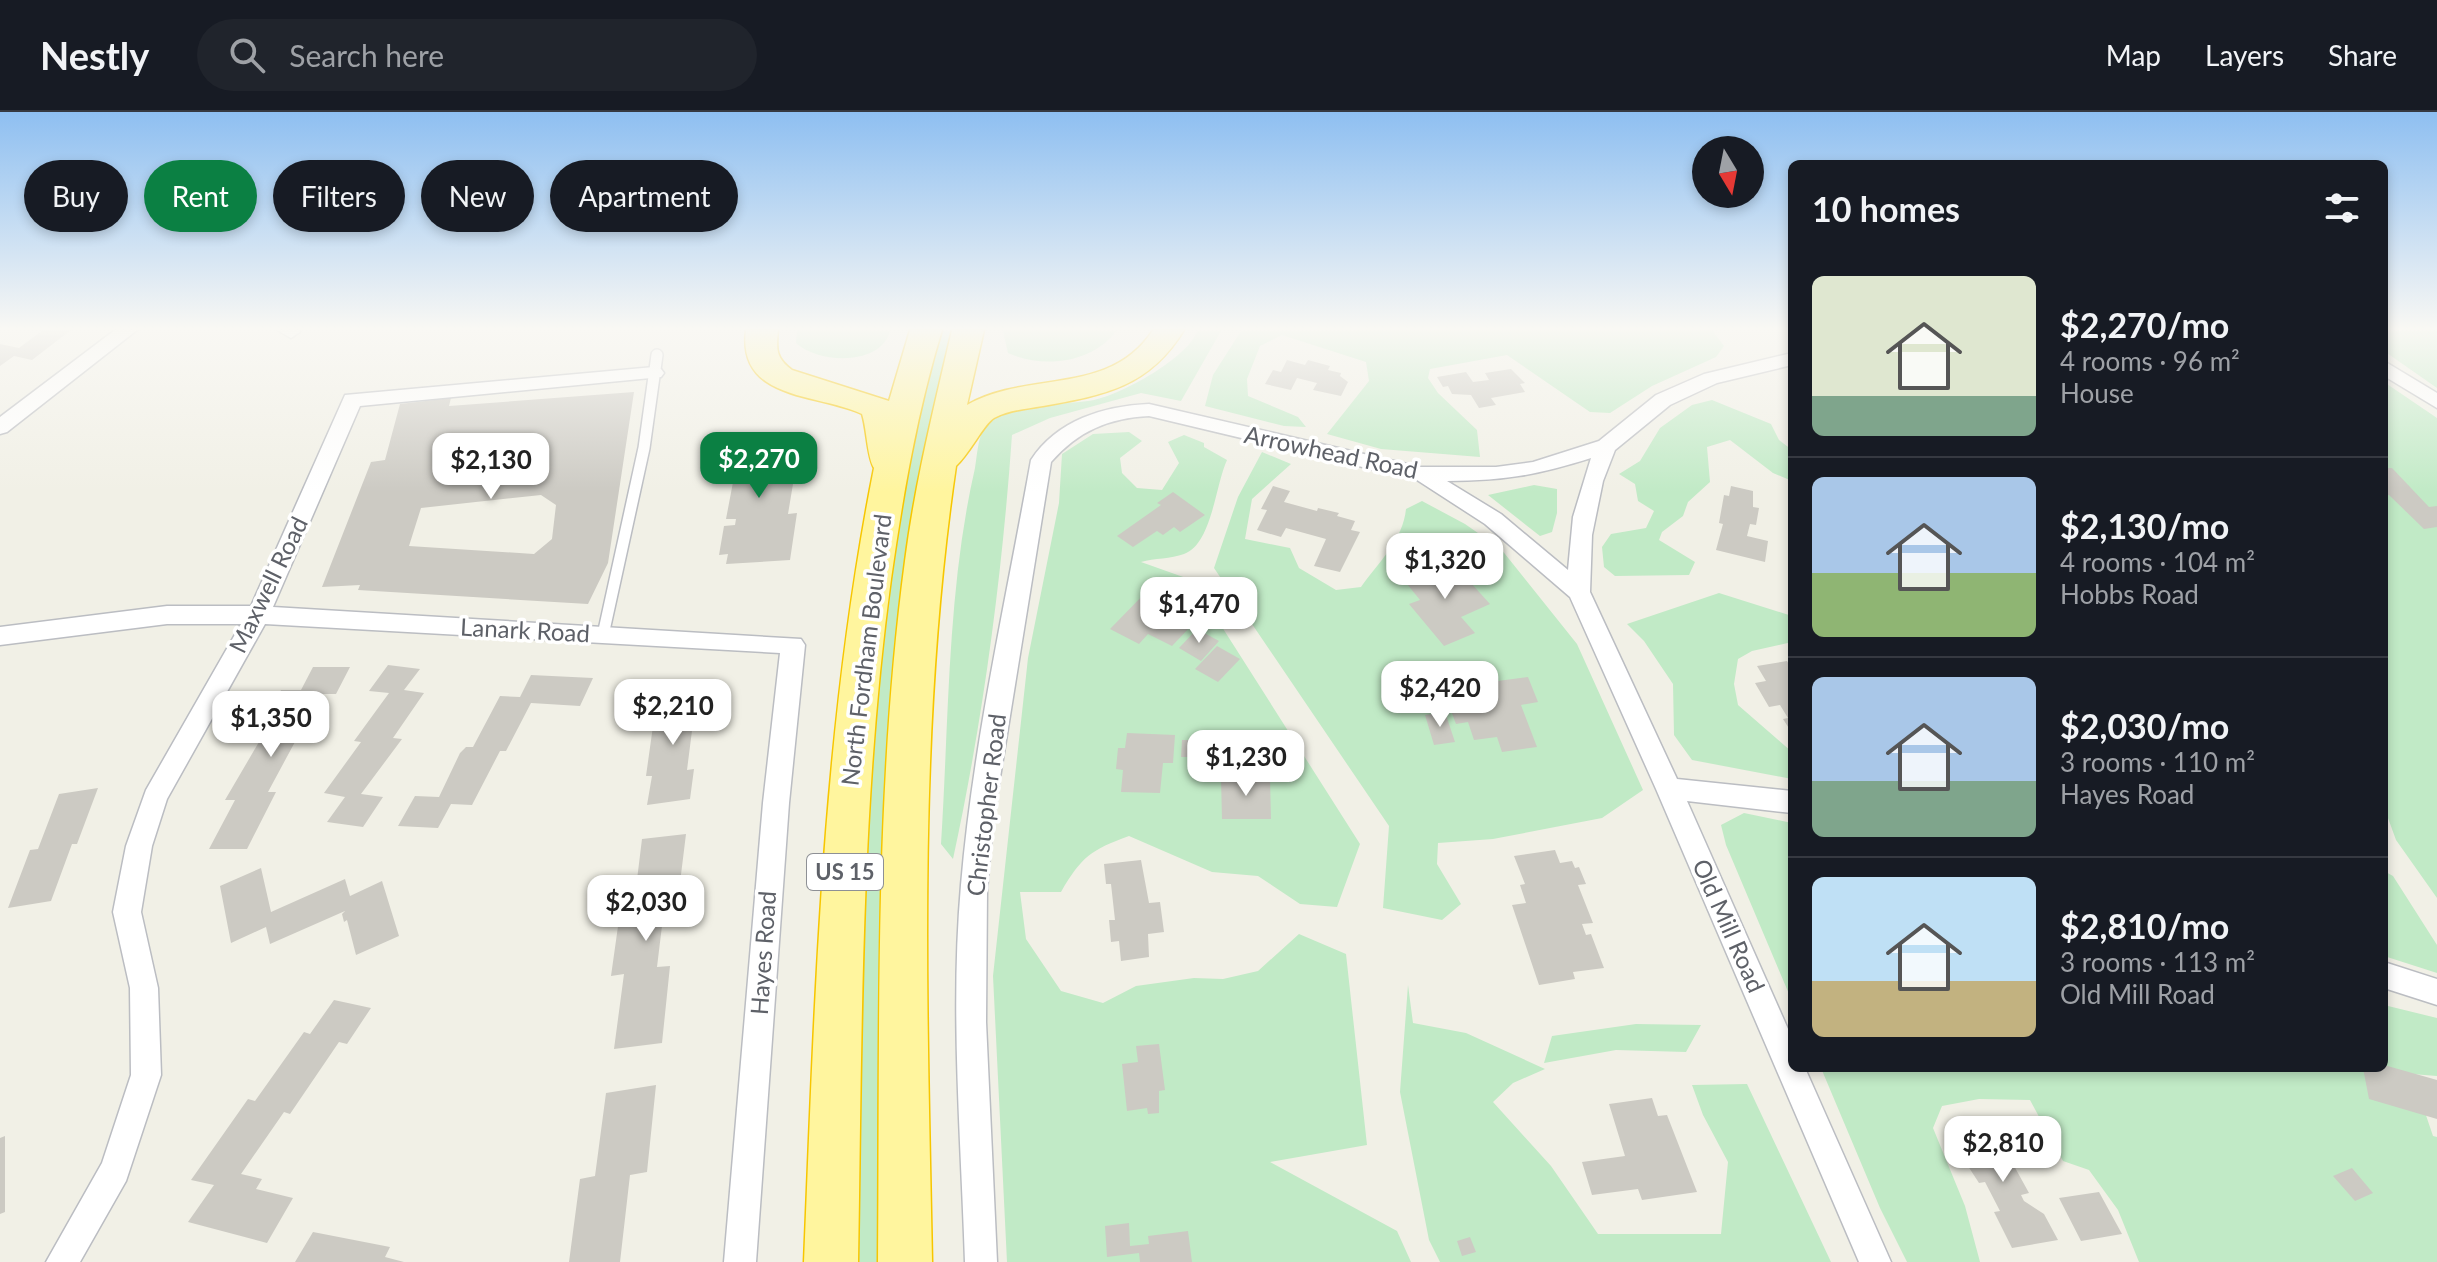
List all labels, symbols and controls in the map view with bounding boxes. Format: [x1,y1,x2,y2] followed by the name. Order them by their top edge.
[197,19,757,91] search box
[40,32,149,78] text: Nestly
[225,33,269,77] icon: search
[289,37,444,73] text: Search here
[2106,38,2161,72] text: Map
[2205,38,2284,72] text: Layers
[2328,38,2397,72] text: Share
[1692,136,1764,208] north arrow
[1692,136,1764,208] map controls
[24,160,128,232] chip: Buy
[144,160,257,232] chip: Rent
[273,160,405,232] chip: Filters
[421,160,534,232] chip: New
[550,160,738,232] chip: Apartment
[2320,186,2364,230] icon: filters
[1812,188,1960,229] text: 10 homes
[2060,304,2229,345] text: $2,270/mo
[1876,308,1972,404] icon: home
[2060,345,2240,377] text: 4 rooms · 96 m²
[2060,377,2134,409] text: House
[1242,419,1421,484] street label: Arrowhead Road
[694,432,824,500] pin: $2,270
[426,433,556,501] pin: $2,130
[718,442,800,474] text: $2,270
[450,443,532,475] text: $2,130
[2060,505,2229,546] text: $2,130/mo
[1876,509,1972,605] icon: home
[222,512,313,657] street label: Maxwell Road
[834,512,897,787] street label: North Fordham Boulevard
[1380,533,1510,601] pin: $1,320
[1404,543,1486,575] text: $1,320
[2060,546,2255,578] text: 4 rooms · 104 m²
[1134,577,1264,645] pin: $1,470
[2060,578,2199,610] text: Hobbs Road
[1158,587,1240,619] text: $1,470
[459,612,591,647] street label: Lanark Road
[1375,661,1505,729] pin: $2,420
[1399,671,1481,703] text: $2,420
[608,679,738,747] pin: $2,210
[632,689,714,721] text: $2,210
[206,691,336,759] pin: $1,350
[230,701,312,733] text: $1,350
[2060,705,2229,746] text: $2,030/mo
[1876,709,1972,805] icon: home
[960,712,1011,898] street label: Christopher Road
[1181,730,1311,798] pin: $1,230
[1205,740,1287,772] text: $1,230
[2060,746,2255,778] text: 3 rooms · 110 m²
[2060,778,2194,810] text: Hayes Road
[807,854,883,890] road number: US 15
[1687,854,1772,997] street label: Old Mill Road
[581,875,711,943] pin: $2,030
[605,885,687,917] text: $2,030
[744,890,781,1016] street label: Hayes Road
[2060,905,2229,946] text: $2,810/mo
[1876,909,1972,1005] icon: home
[2060,946,2255,978] text: 3 rooms · 113 m²
[2060,978,2215,1010] text: Old Mill Road
[1938,1116,2068,1184] pin: $2,810
[1962,1126,2044,1158] text: $2,810

